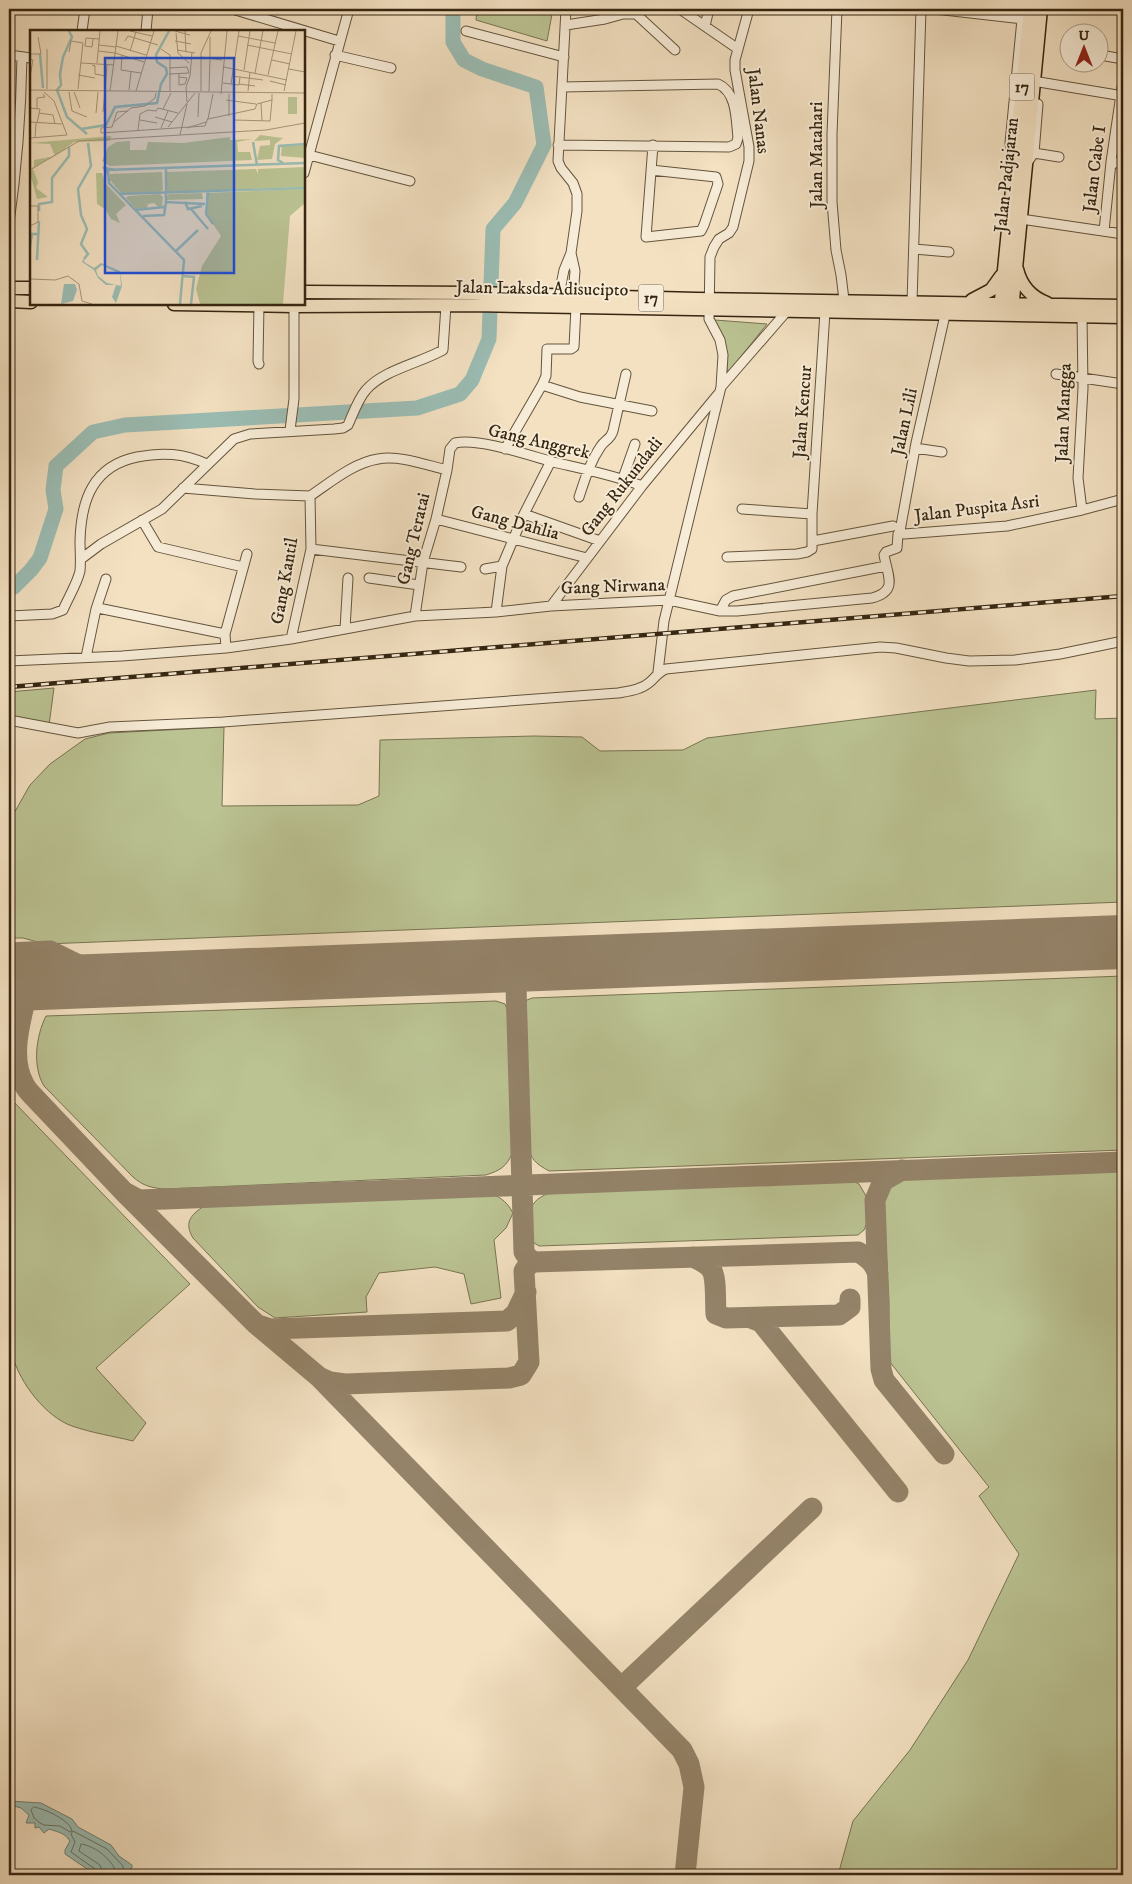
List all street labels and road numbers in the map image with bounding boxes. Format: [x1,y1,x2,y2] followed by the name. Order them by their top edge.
[742,65,774,155] street label: Jalan Nanas
[1010,74,1034,100] road number: 17
[806,102,828,210] street label: Jalan Matahari
[990,116,1024,236] street label: Jalan Padjajaran
[1079,124,1111,216] street label: Jalan Cabe I
[454,276,629,302] street label: Jalan Laksda Adisucipto
[638,284,664,312] road number: 17
[1051,363,1077,465] street label: Jalan Mangga
[789,364,817,461] street label: Jalan Kencur
[887,386,923,460] street label: Jalan Lili
[486,420,592,464] street label: Gang Anggrek
[576,433,668,541] street label: Gang Rukundadi
[911,490,1041,528] street label: Jalan Puspita Asri
[393,491,435,587] street label: Gang Teratai
[468,501,562,545] street label: Gang Dahlia
[267,535,304,626] street label: Gang Kantil
[561,574,666,600] street label: Gang Nirwana

